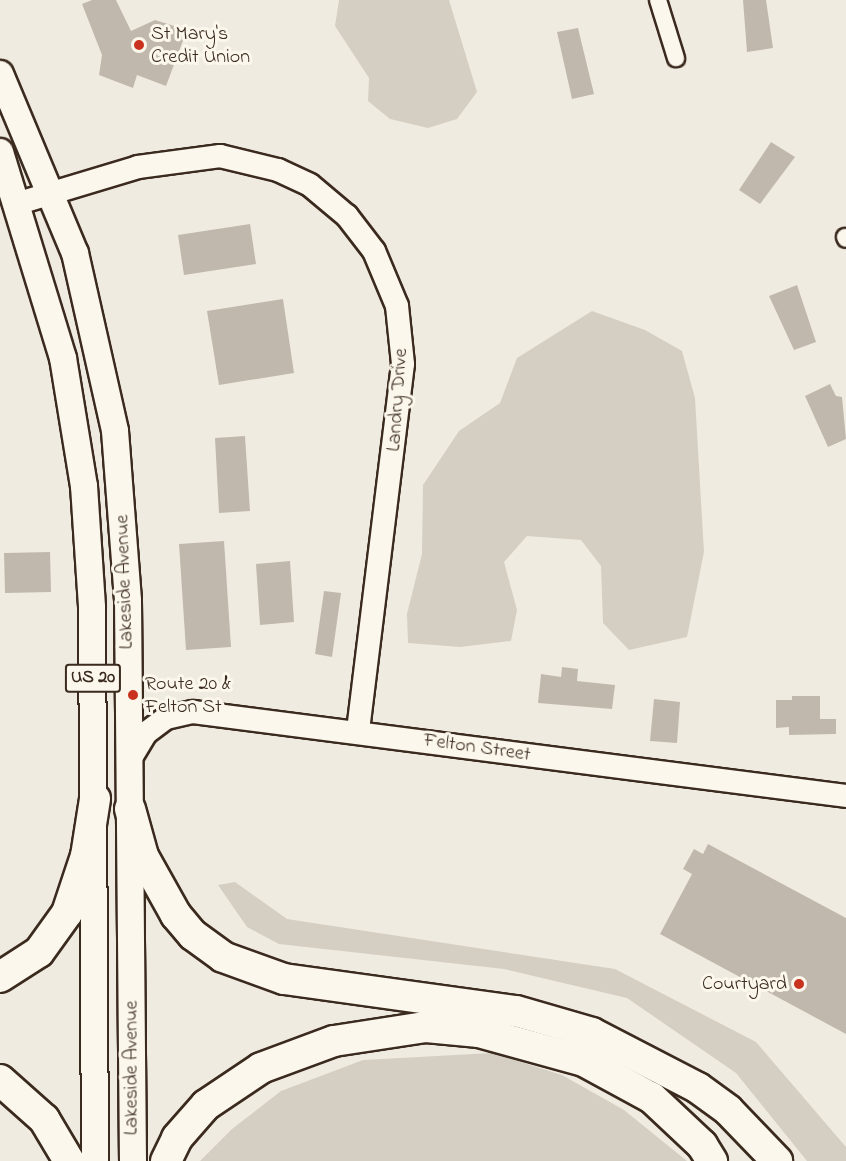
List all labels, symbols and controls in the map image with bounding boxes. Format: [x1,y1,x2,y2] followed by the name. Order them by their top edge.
[151,22,250,69] place label: St Mary's Credit Union
[132,38,146,52] marker: St Mary's Credit Union
[382,348,414,452] street label: Landry Drive
[111,514,139,650] street label: Lakeside Avenue
[64,663,122,693] road number: US 20
[145,672,231,719] place label: Route 20 & Felton St
[126,688,140,702] marker: Route 20 & Felton St
[422,729,532,767] street label: Felton Street
[702,972,787,996] place label: Courtyard
[792,977,806,991] marker: Courtyard
[120,1001,144,1135] street label: Lakeside Avenue

